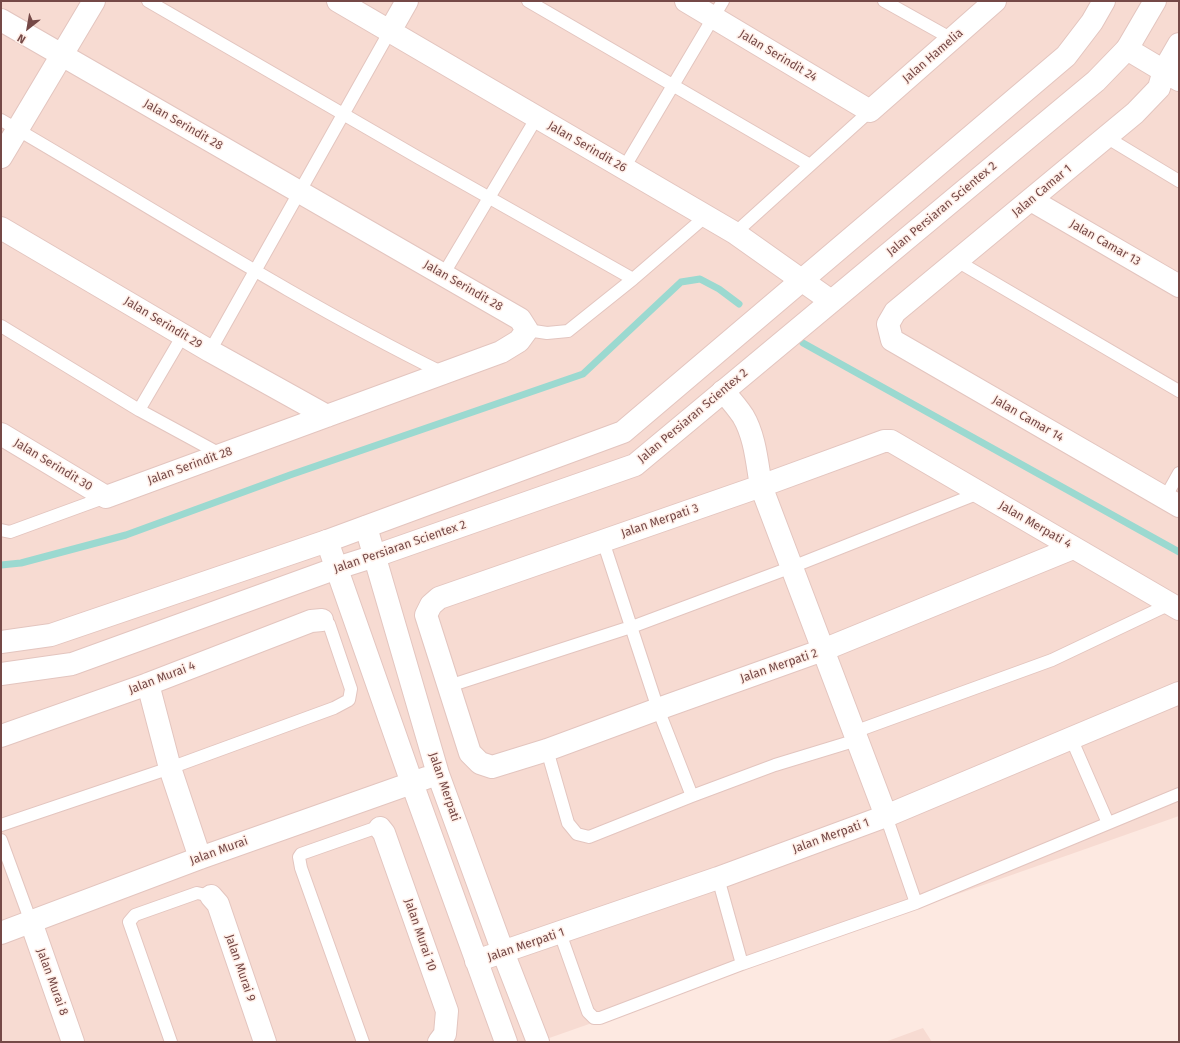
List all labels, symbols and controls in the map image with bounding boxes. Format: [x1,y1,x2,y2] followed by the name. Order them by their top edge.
[8,8,48,48] north arrow
[900,26,966,86] street label: Jalan Hamelia
[736,27,820,85] street label: Jalan Serindit 24
[15,31,28,46] text: N
[141,97,225,153] street label: Jalan Serindit 28
[545,119,629,175] street label: Jalan Serindit 26
[884,159,1000,259] street label: Jalan Persiaran Scientex 2
[1009,162,1075,220] street label: Jalan Camar 1
[1067,217,1143,269] street label: Jalan Camar 13
[421,258,505,314] street label: Jalan Serindit 28
[121,294,205,352] street label: Jalan Serindit 29
[635,366,751,466] street label: Jalan Persiaran Scientex 2
[990,393,1066,445] street label: Jalan Camar 14
[11,436,95,494] street label: Jalan Serindit 30
[146,444,234,488] street label: Jalan Serindit 28
[996,498,1074,552] street label: Jalan Merpati 4
[619,501,701,541] street label: Jalan Merpati 3
[332,518,468,576] street label: Jalan Persiaran Scientex 2
[738,646,820,686] street label: Jalan Merpati 2
[127,659,197,697] street label: Jalan Murai 4
[425,751,463,823] street label: Jalan Merpati
[791,815,871,857] street label: Jalan Merpati 1
[188,834,250,868] street label: Jalan Murai
[401,897,439,973] street label: Jalan Murai 10
[486,925,566,965] street label: Jalan Merpati 1
[222,932,258,1004] street label: Jalan Murai 9
[33,946,71,1018] street label: Jalan Murai 8

